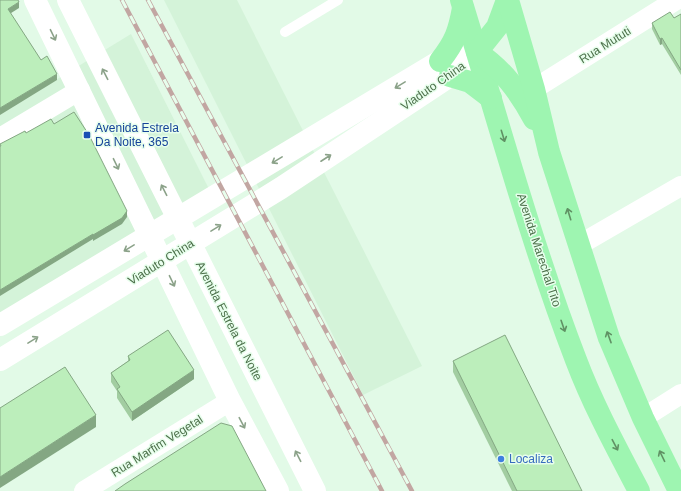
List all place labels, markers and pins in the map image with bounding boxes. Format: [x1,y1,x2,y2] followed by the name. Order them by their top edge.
[95,121,179,149] place label: Avenida Estrela Da Noite, 365
[82,130,92,140] marker: Avenida Estrela Da Noite, 365
[509,452,553,466] place label: Localiza
[496,454,506,464] marker: Localiza

